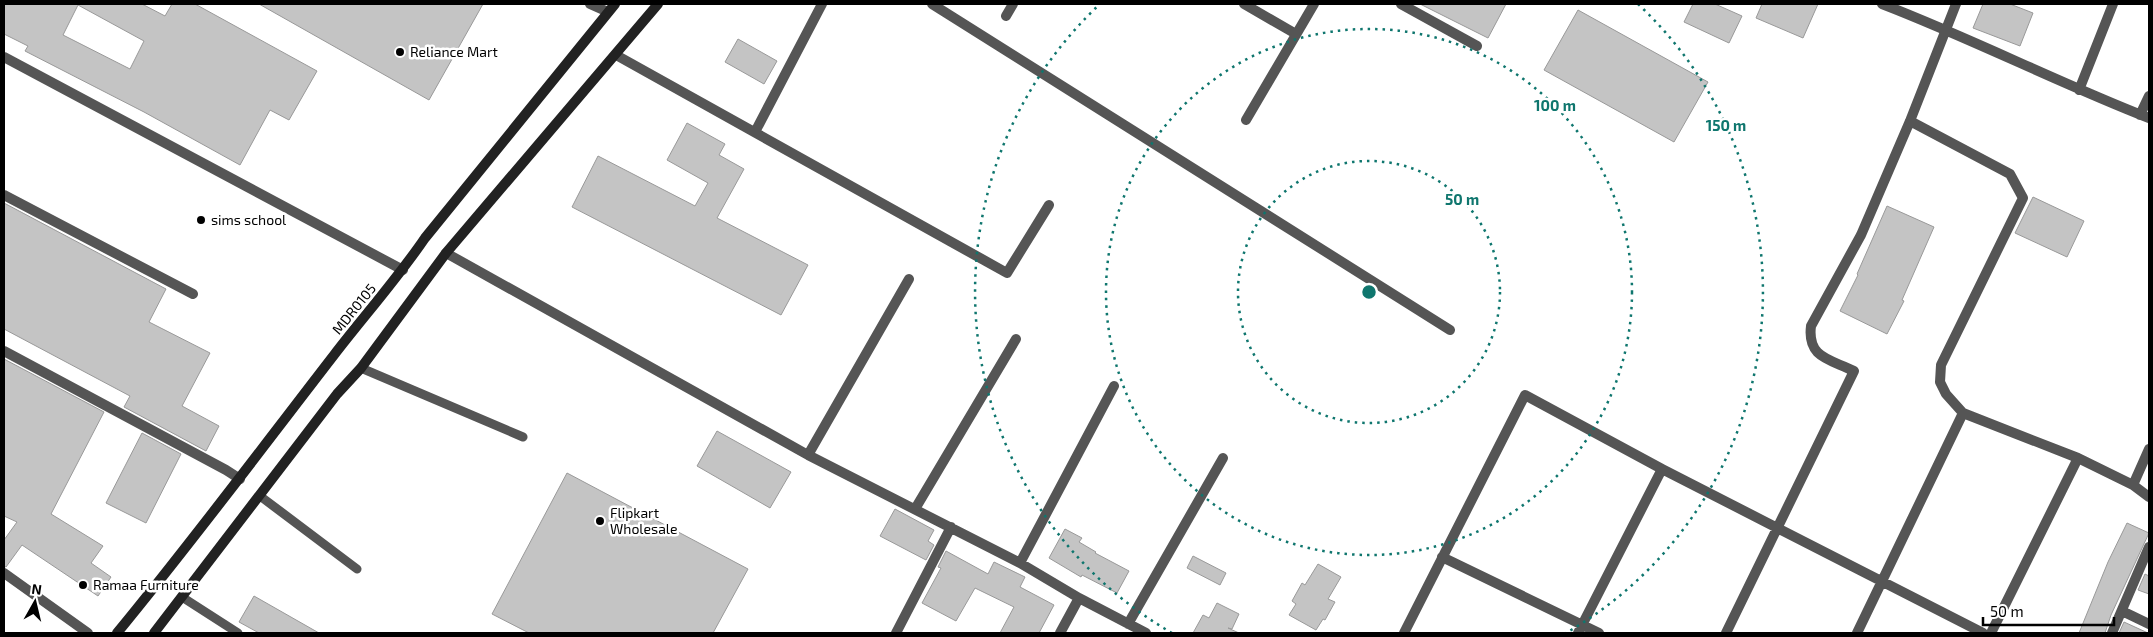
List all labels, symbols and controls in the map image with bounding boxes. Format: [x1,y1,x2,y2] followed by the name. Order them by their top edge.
[410,43,498,60] place label: Reliance Mart
[394,46,406,58] marker: Reliance Mart
[1534,96,1576,114] text: 100 m
[1706,116,1746,134] text: 150 m
[1445,190,1479,208] text: 50 m
[211,211,287,228] place label: sims school
[195,214,207,226] marker: sims school
[328,280,379,337] street label: MDR0105
[1360,283,1378,301] centre of rings
[610,504,678,537] place label: Flipkart Wholesale
[594,515,606,527] marker: Flipkart Wholesale
[93,576,199,593] place label: Ramaa Furniture
[10,577,60,627] north arrow
[77,579,89,591] marker: Ramaa Furniture
[31,580,43,598] text: N
[1983,594,2114,626] scale bar
[1990,602,2024,620] text: 50 m

